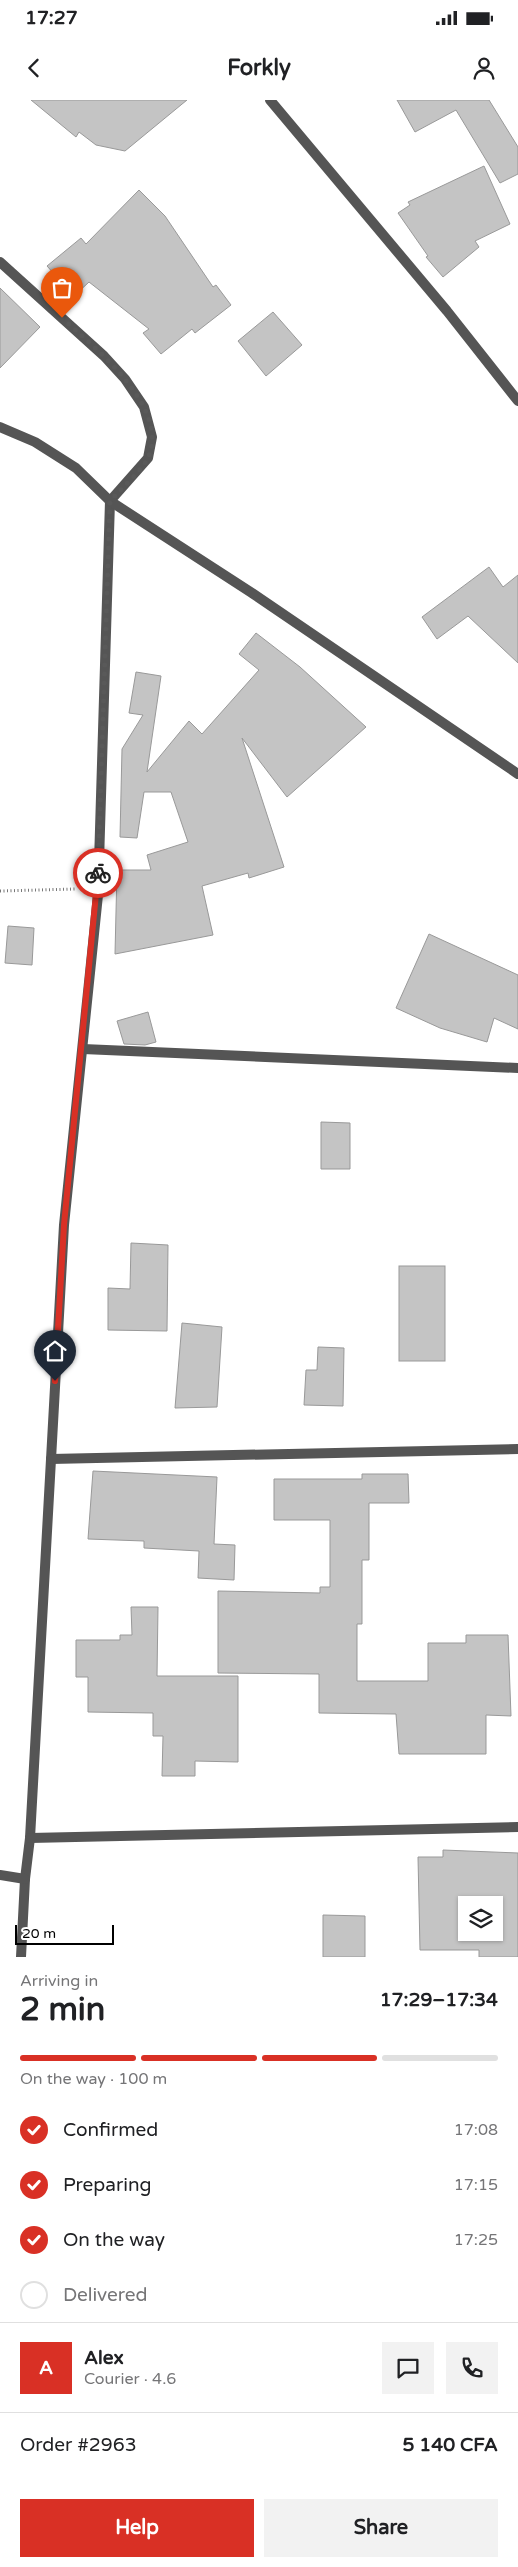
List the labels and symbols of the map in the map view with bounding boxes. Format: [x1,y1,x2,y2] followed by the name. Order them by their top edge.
[41,267,83,318] pin
[73,848,123,898] courier
[34,1330,76,1381] pin
[15,1922,114,1945] scale bar

